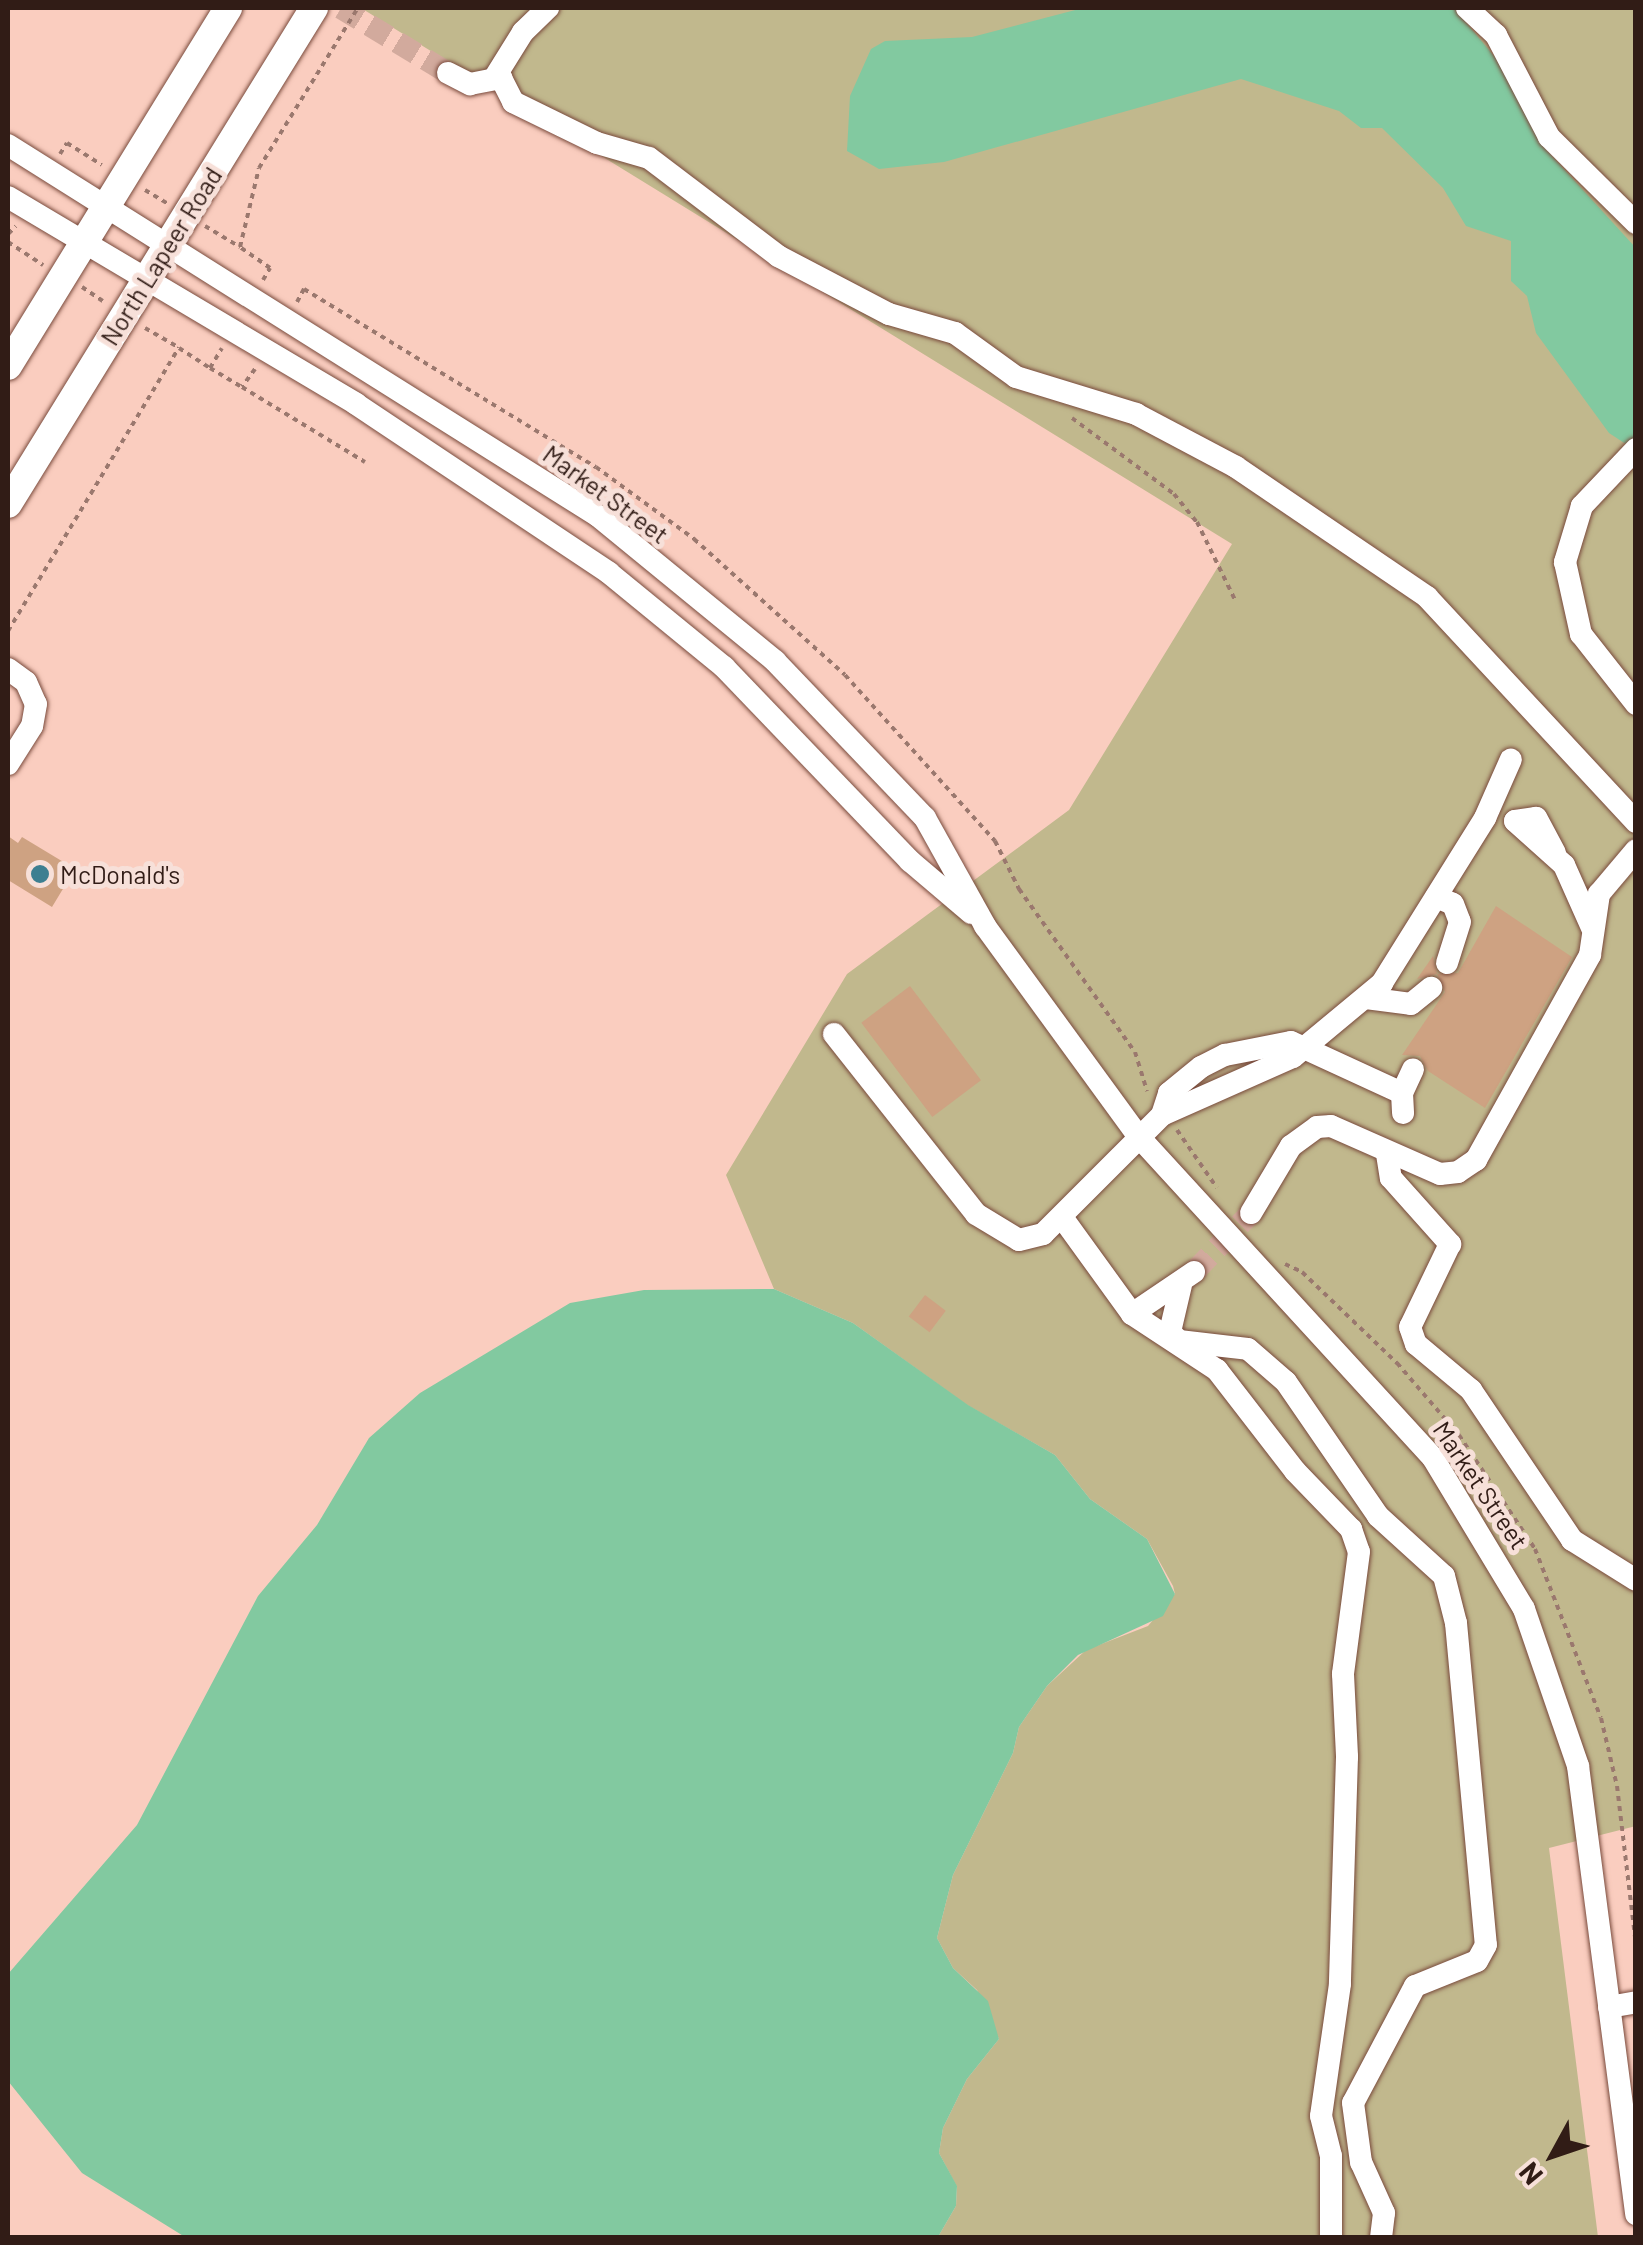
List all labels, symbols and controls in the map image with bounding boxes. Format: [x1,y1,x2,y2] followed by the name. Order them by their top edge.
[94,161,228,351] street label: North Lapeer Road
[538,439,674,549] street label: Market Street
[60,859,180,889] place label: McDonald's
[29,863,51,885] marker: McDonald's
[1427,1416,1535,1554] street label: Market Street
[1503,2105,1603,2205] north arrow
[1511,2156,1549,2192] text: N

